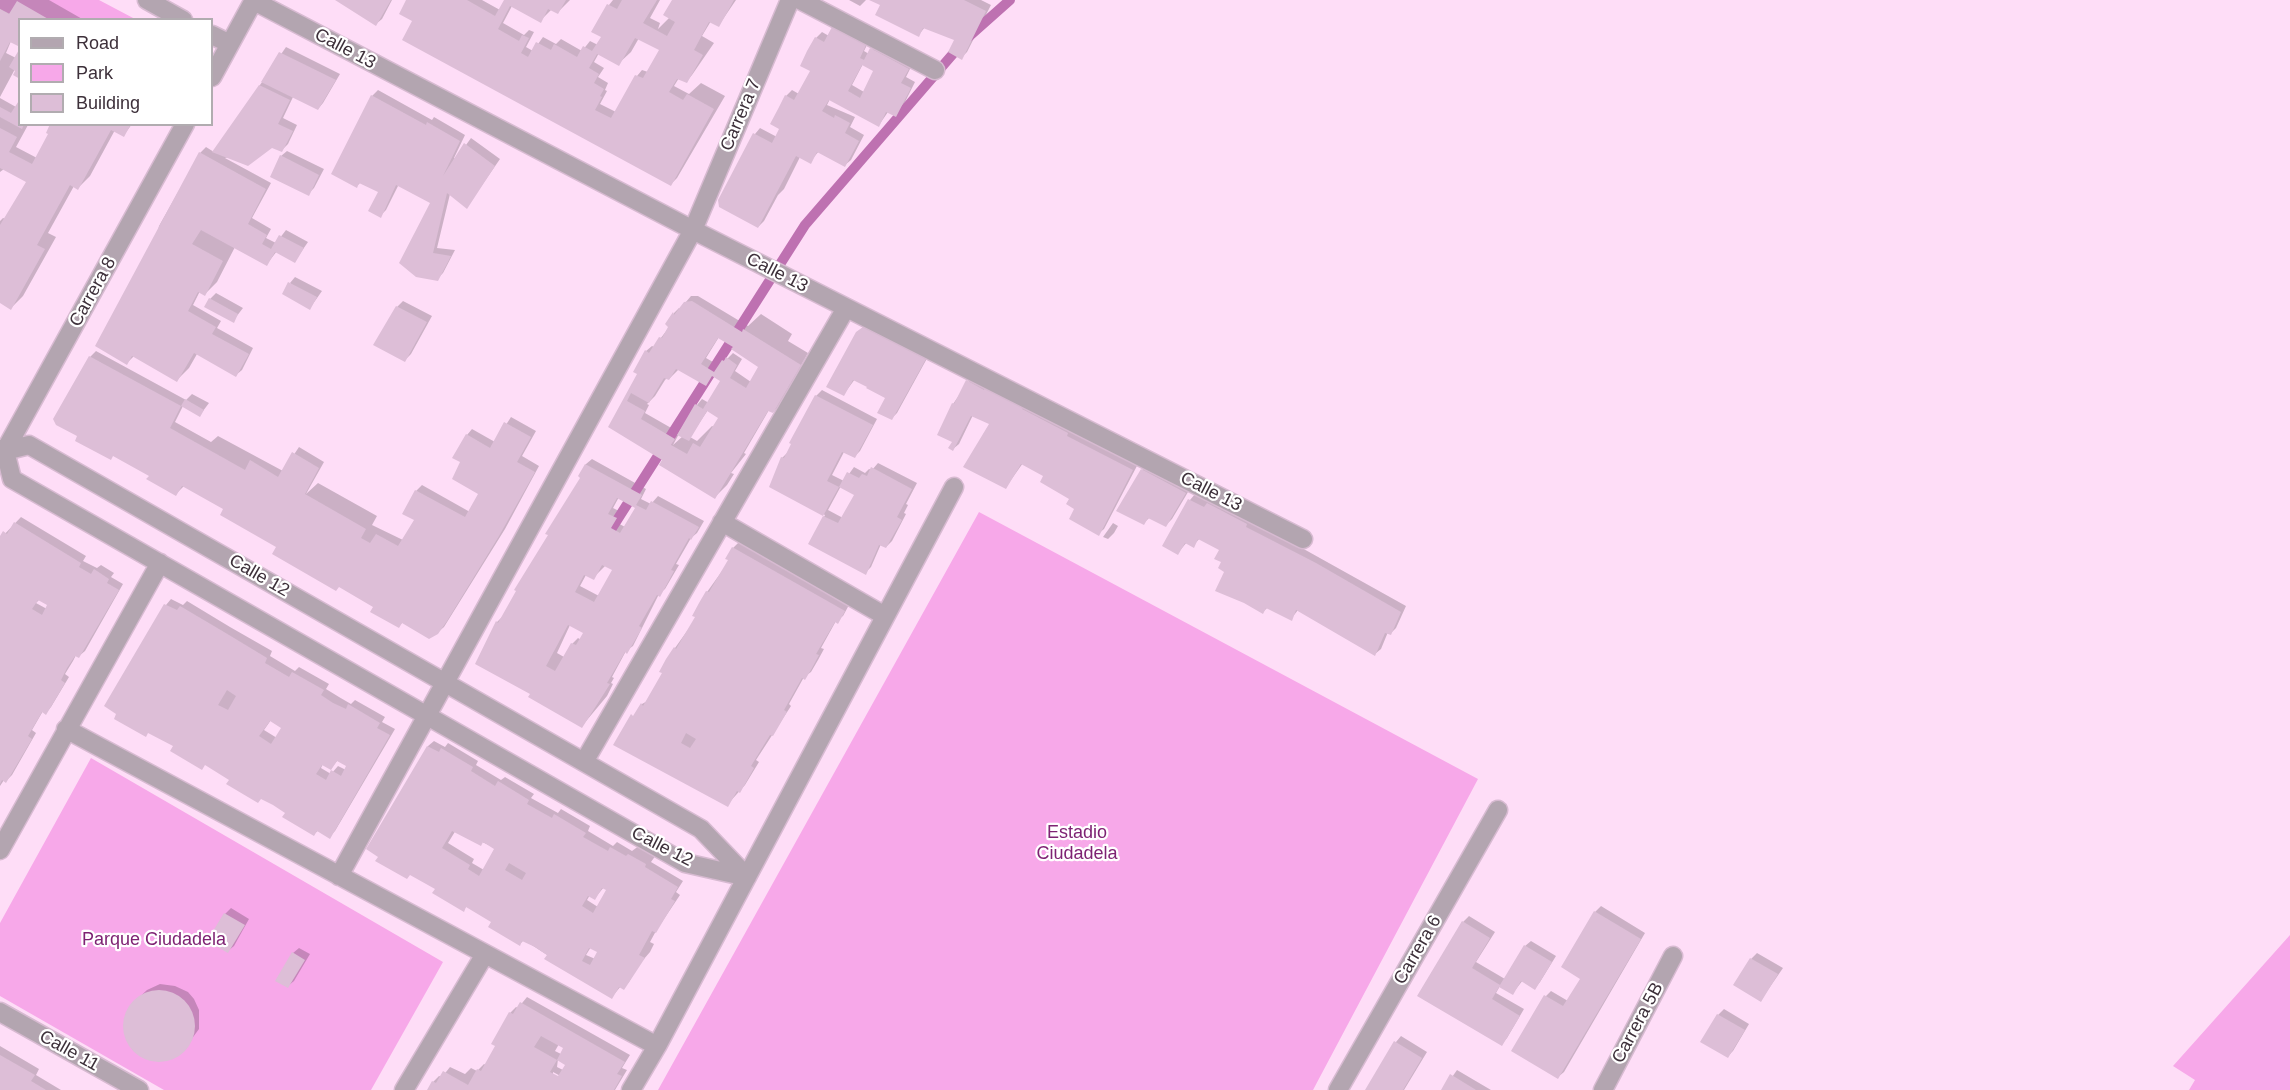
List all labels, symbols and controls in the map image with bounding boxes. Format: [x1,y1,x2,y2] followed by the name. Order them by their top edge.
[18,18,213,126] legend
[311,24,379,74] street label: Calle 13
[76,33,119,53] text: Road
[76,63,113,83] text: Park
[716,76,766,154] street label: Carrera 7
[76,93,140,113] text: Building
[743,248,811,298] street label: Calle 13
[65,254,121,330] street label: Carrera 8
[1177,467,1245,517] street label: Calle 13
[225,550,293,602] street label: Calle 12
[628,822,696,872] street label: Calle 12
[1036,822,1118,864] park label: Estadio Ciudadela
[1390,912,1446,988] street label: Carrera 6
[82,929,226,951] park label: Parque Ciudadela
[1608,979,1668,1067] street label: Carrera 5B
[35,1026,103,1076] street label: Calle 11

